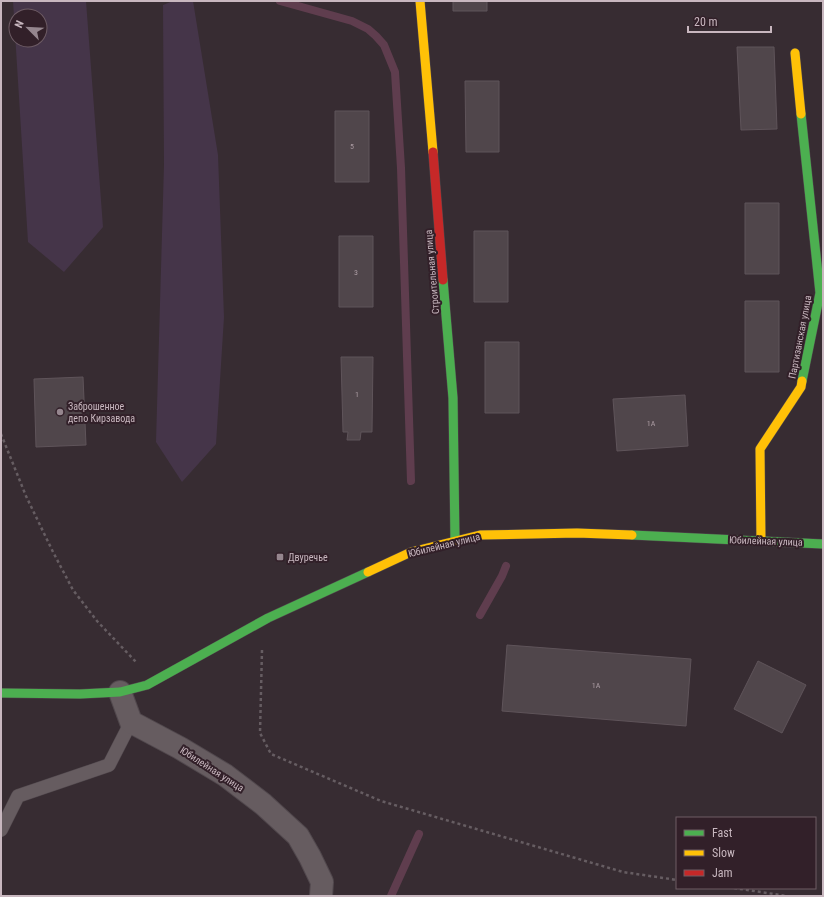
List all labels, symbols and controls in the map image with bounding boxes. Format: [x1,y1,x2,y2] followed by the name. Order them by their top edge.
[8,8,48,48] north arrow
[688,8,771,34] scale bar
[694,15,718,29] text: 20 m
[12,18,27,30] text: N
[350,142,354,151] house number: 5
[423,229,441,315] street label: Строительная улица
[354,268,358,277] house number: 3
[787,294,814,380] street label: Партизанская улица
[355,390,359,399] house number: 1
[68,401,135,424] place label: Заброшенное депо Кирзавода
[55,407,65,417] marker: Заброшенное депо Кирзавода
[647,419,656,428] house number: 1А
[407,531,481,559] street label: Юбилейная улица
[729,534,803,548] street label: Юбилейная улица
[275,552,285,562] marker: Двуречье
[288,552,328,563] place label: Двуречье
[592,681,601,690] house number: 1А
[178,744,246,794] street label: Юбилейная улица
[676,817,816,889] legend
[712,826,733,840] text: Fast
[712,846,735,860] text: Slow
[712,866,733,880] text: Jam

